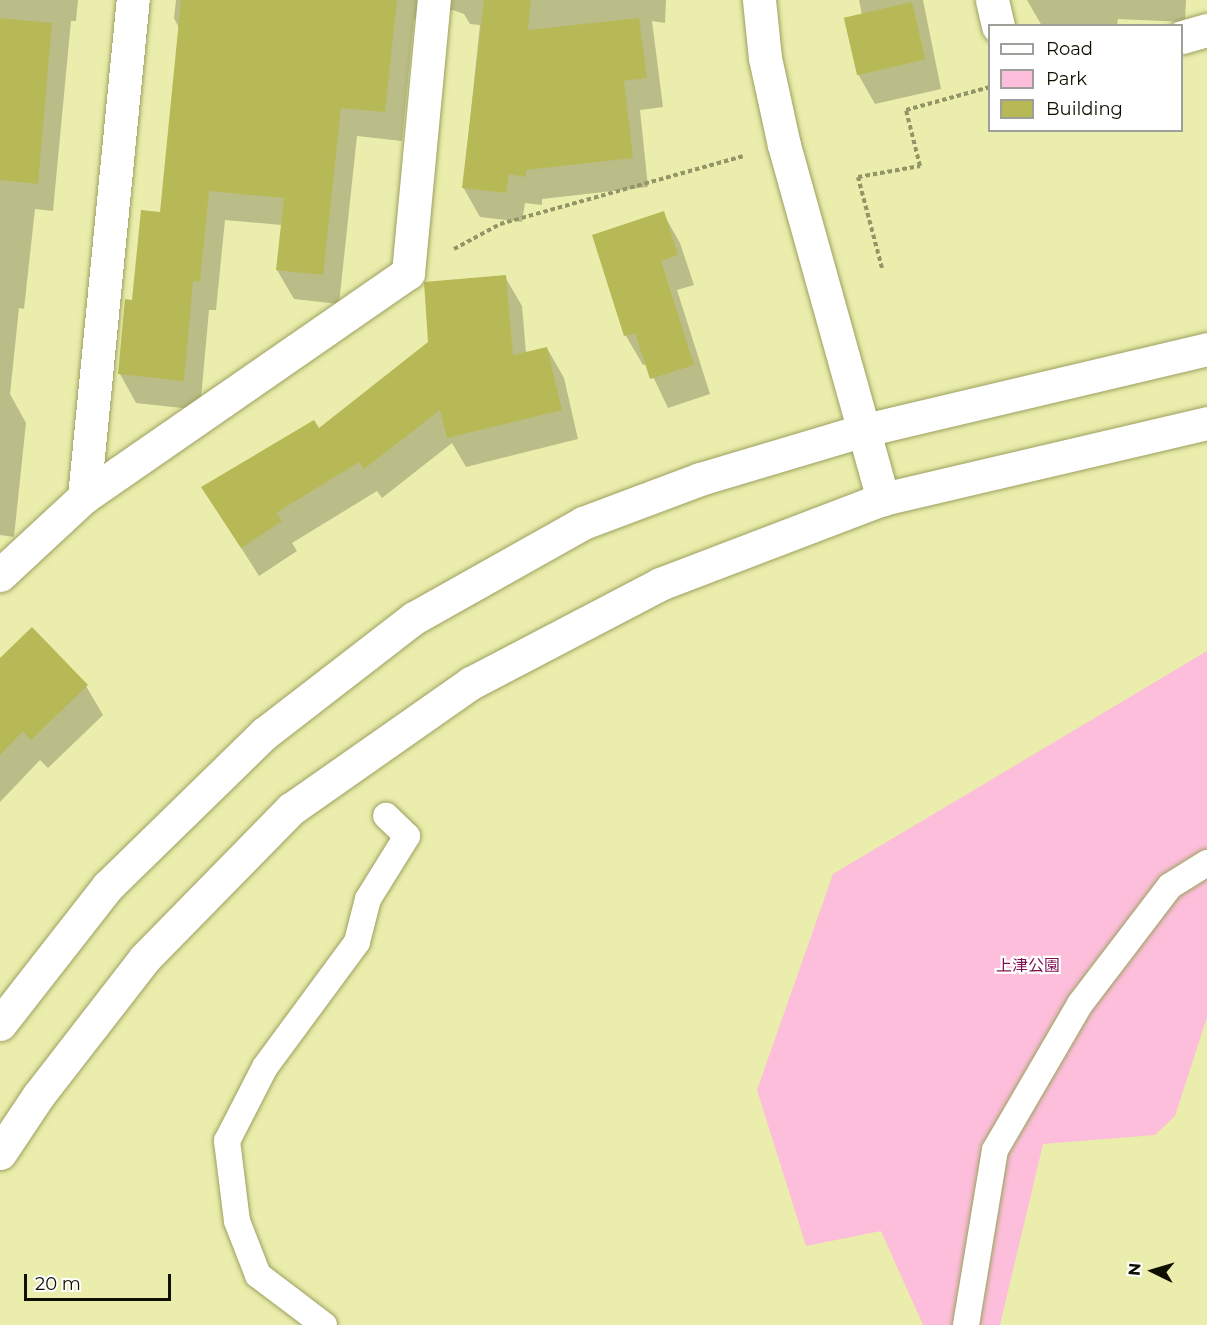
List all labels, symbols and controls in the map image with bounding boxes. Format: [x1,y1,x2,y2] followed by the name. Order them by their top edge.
[988,24,1183,132] legend
[1046,38,1093,60] text: Road
[1046,68,1087,90] text: Park
[1046,98,1123,120] text: Building
[996,956,1060,976] park label: 上津公園
[1123,1241,1183,1301] north arrow
[27,1262,174,1300] scale bar
[1125,1262,1145,1277] text: N
[35,1273,81,1295] text: 20 m

